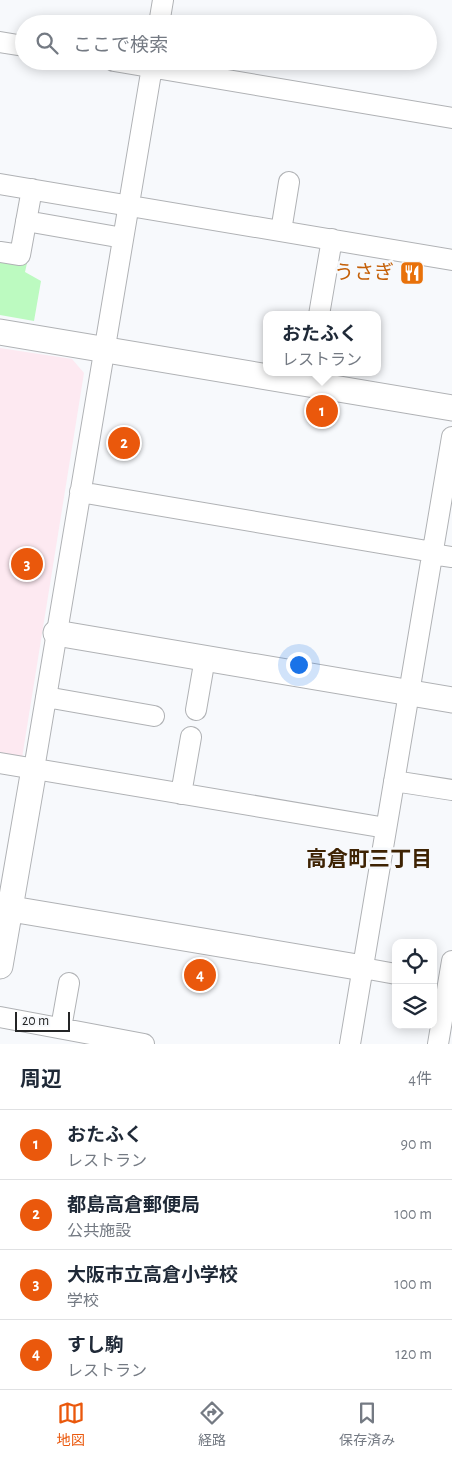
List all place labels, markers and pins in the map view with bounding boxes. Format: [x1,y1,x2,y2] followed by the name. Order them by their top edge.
[399,260,425,286] restaurant icon: うさぎ
[334,262,394,283] place label: うさぎ
[306,392,338,430] pin: 1
[108,424,140,462] pin: 2
[11,545,43,583] pin: 3
[184,956,216,994] pin: 4

